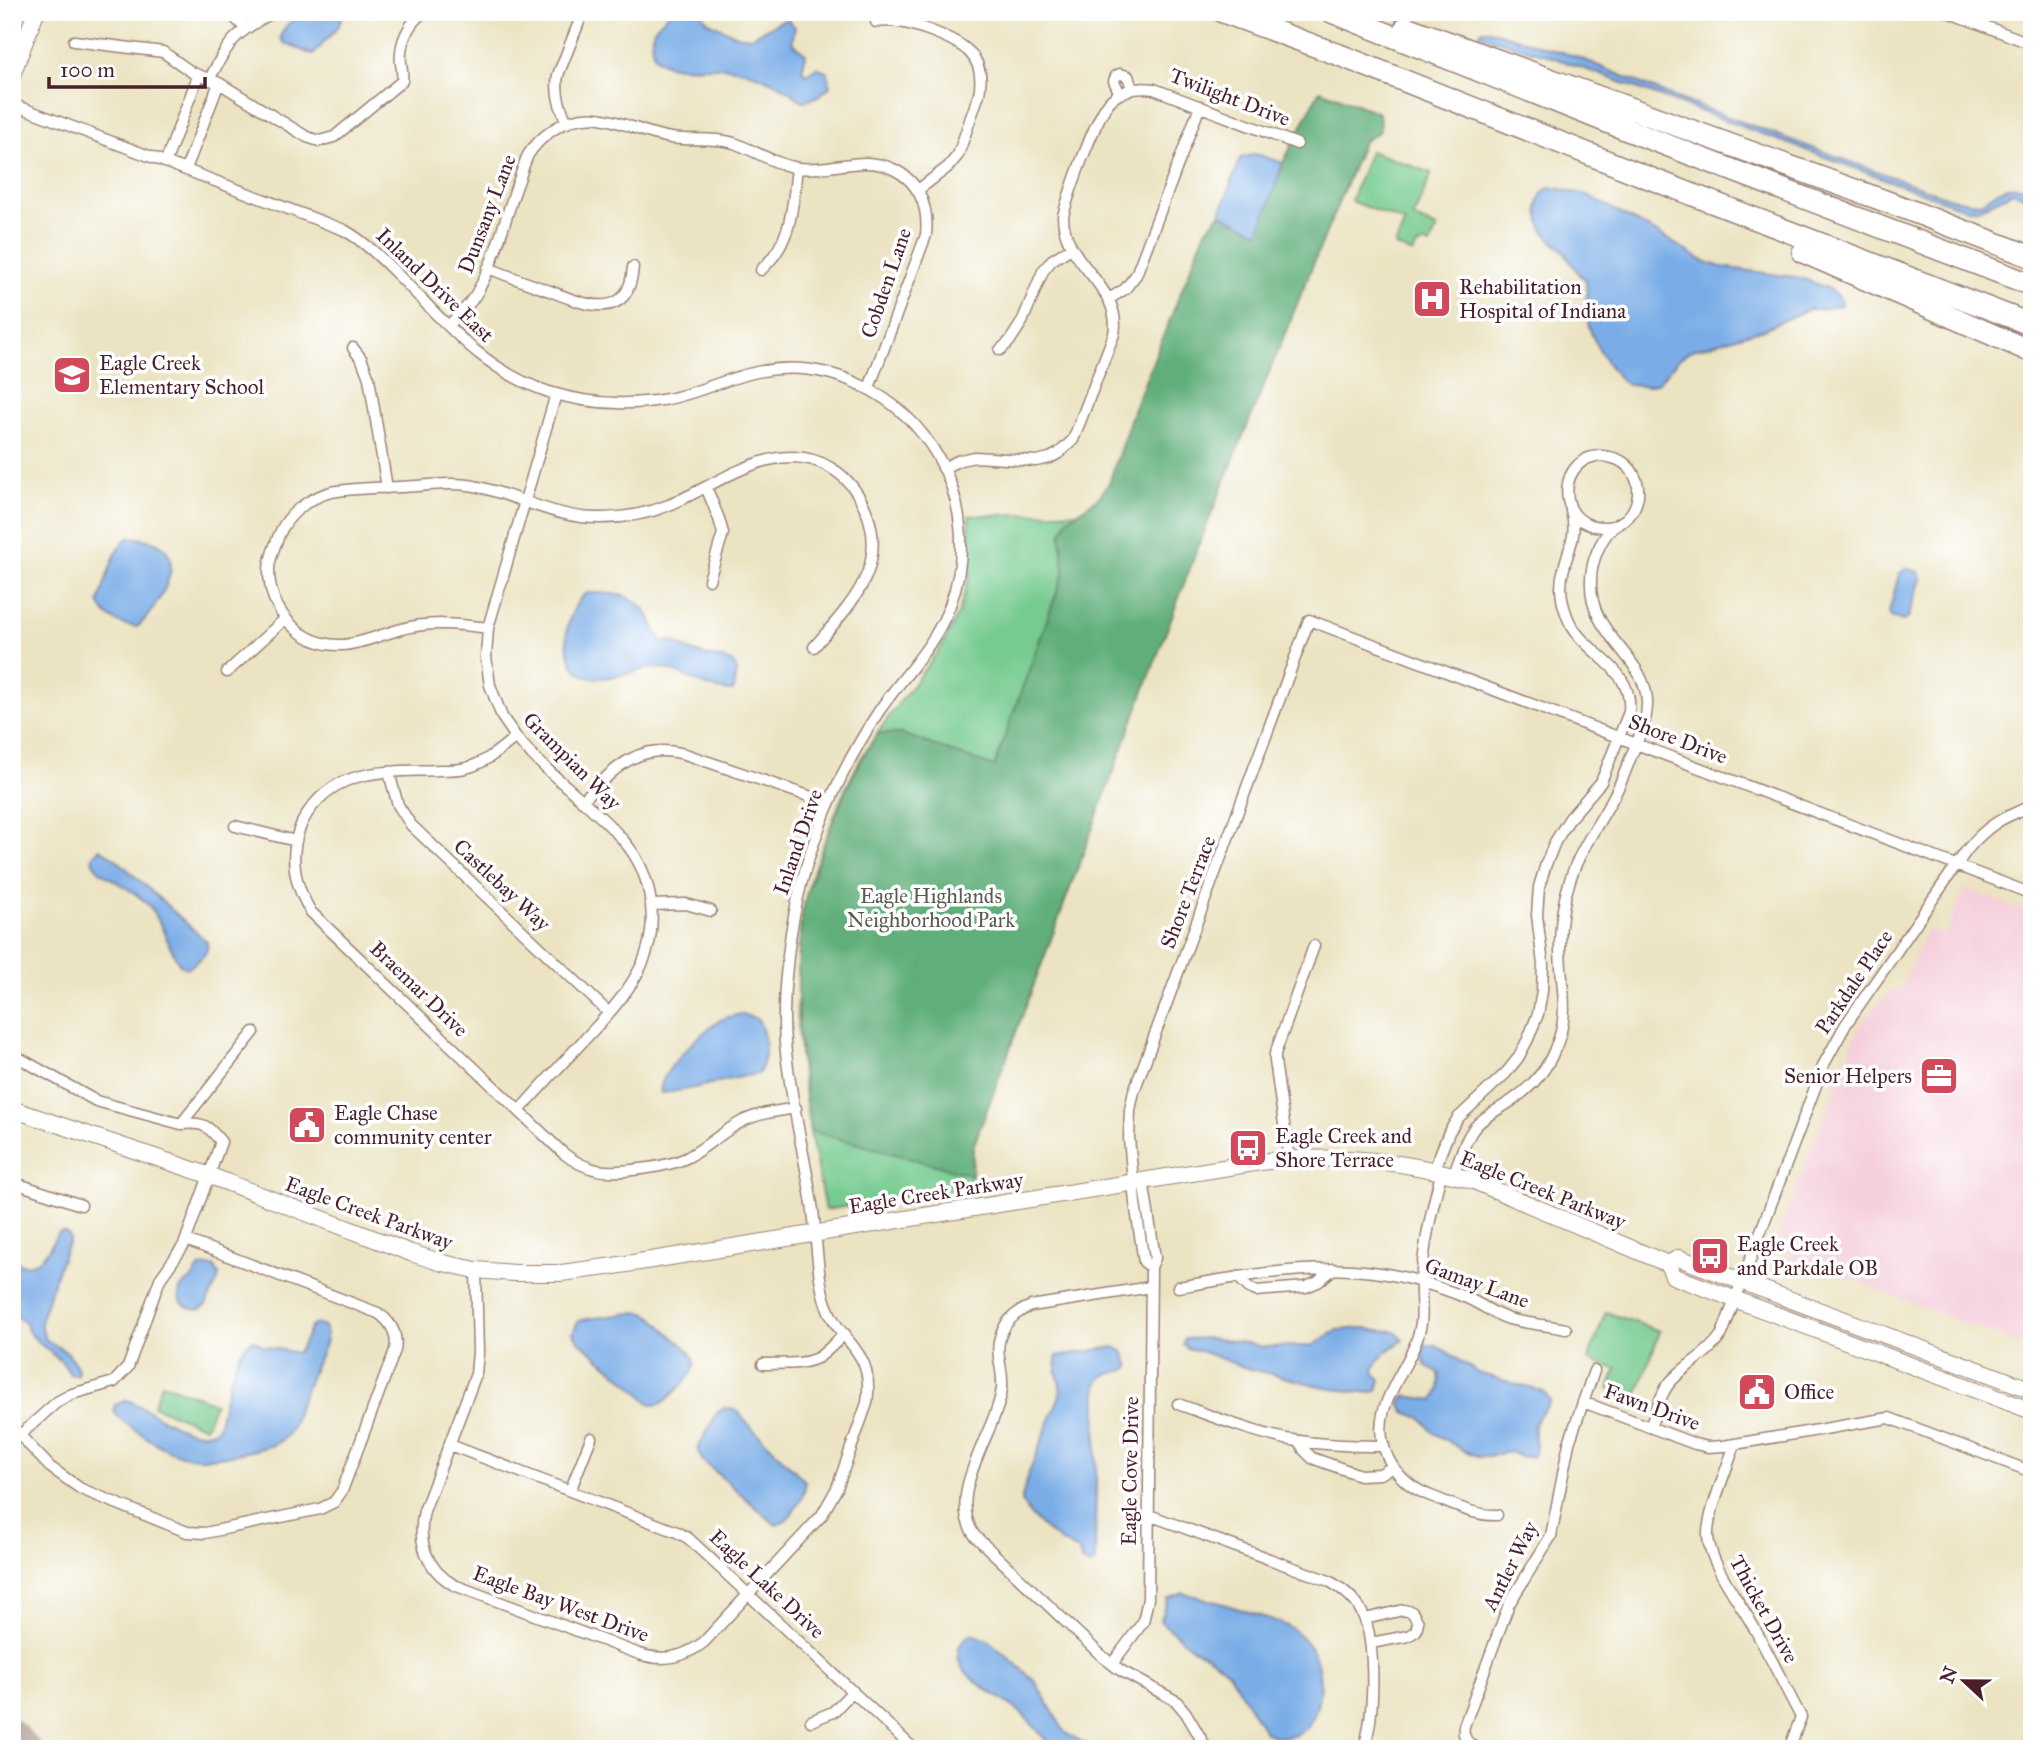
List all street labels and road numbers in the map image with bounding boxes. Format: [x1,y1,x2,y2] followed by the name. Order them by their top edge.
[1166,62,1294,132] street label: Twilight Drive
[452,151,522,277] street label: Dunsany Lane
[371,222,500,348] street label: Inland Drive East
[855,224,917,342] street label: Cobden Lane
[517,706,627,816] street label: Grampian Way
[1625,708,1731,770] street label: Shore Drive
[768,786,828,898] street label: Inland Drive
[1155,832,1222,952] street label: Shore Terrace
[448,833,557,937] street label: Castlebay Way
[1810,925,1899,1039] street label: Parkdale Place
[364,936,474,1043] street label: Braemar Drive
[1456,1145,1631,1236] street label: Eagle Creek Parkway
[847,1166,1026,1220] street label: Eagle Creek Parkway
[282,1171,457,1256] street label: Eagle Creek Parkway
[1421,1252,1533,1314] street label: Gamay Lane
[1600,1378,1704,1436] street label: Fawn Drive
[1116,1396,1144,1546] street label: Eagle Cove Drive
[1476,1516,1544,1616] street label: Antler Way
[704,1524,830,1644] street label: Eagle Lake Drive
[1724,1550,1804,1668] street label: Thicket Drive
[469,1560,653,1648] street label: Eagle Bay West Drive

